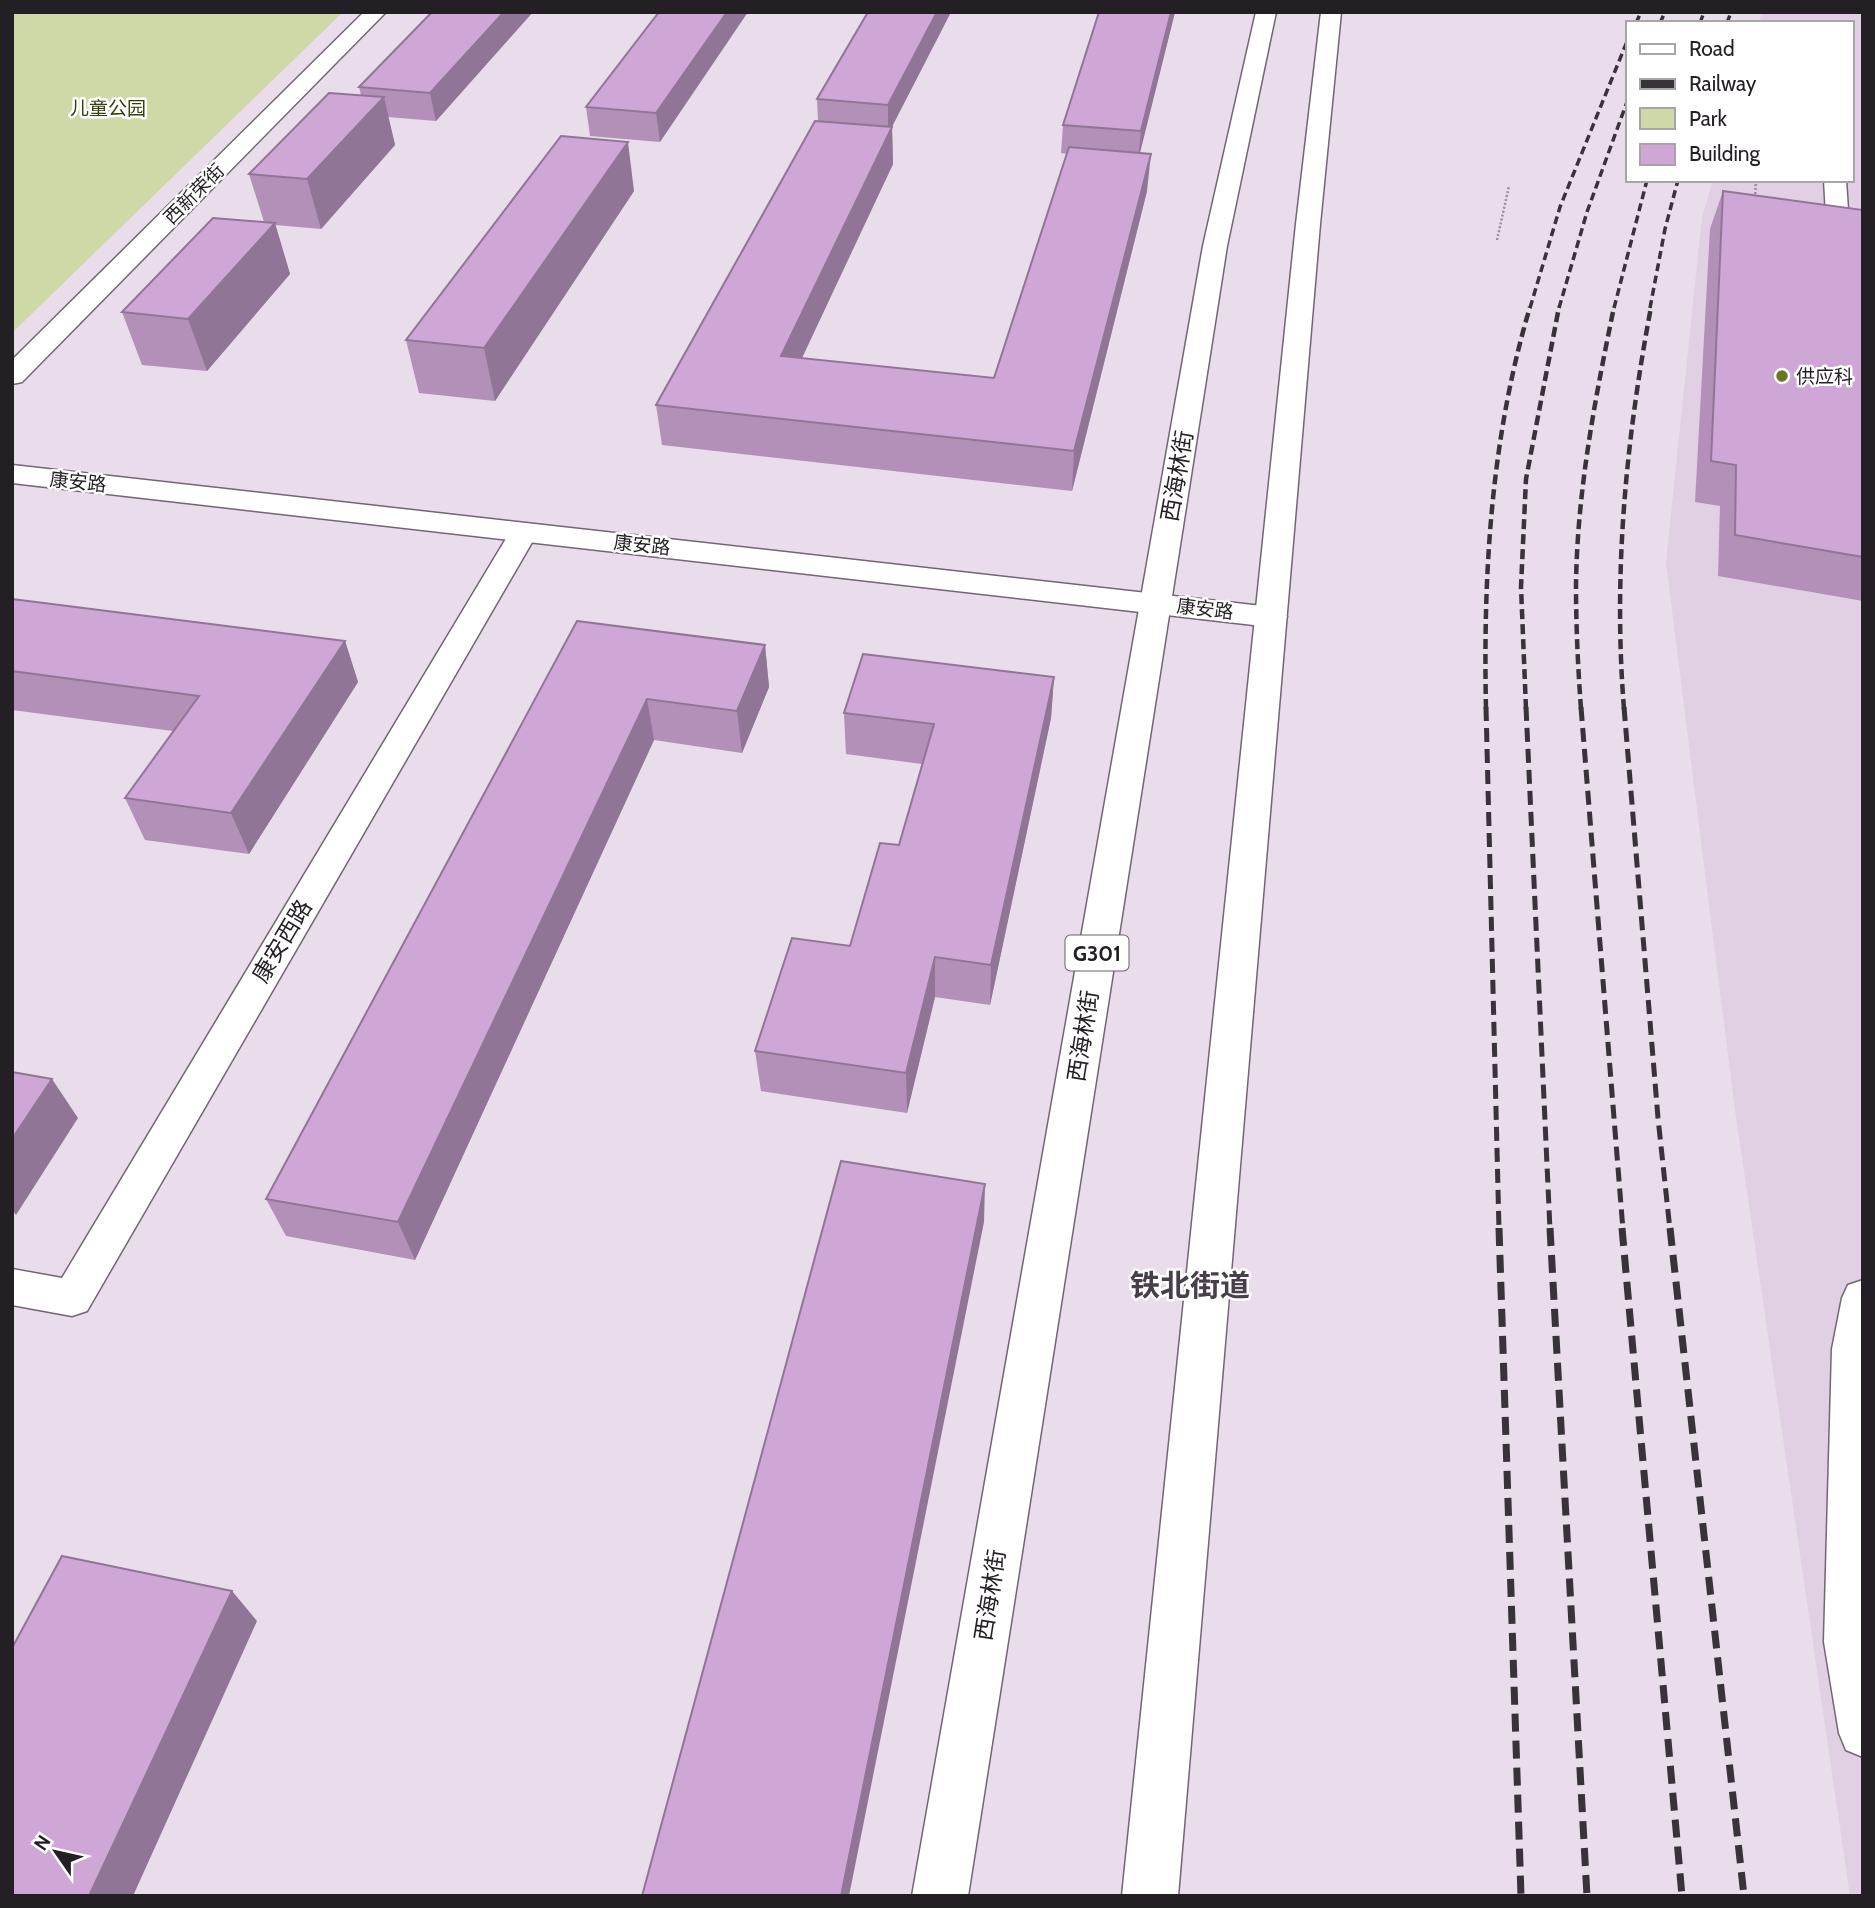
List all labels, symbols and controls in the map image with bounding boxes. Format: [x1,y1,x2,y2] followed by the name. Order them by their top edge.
[1626,21,1854,182] legend
[1689,36,1735,61] text: Road
[1689,71,1757,96] text: Railway
[70,97,146,120] park label: 儿童公园
[1689,106,1727,131] text: Park
[1689,141,1761,166] text: Building
[159,159,229,229] street label: 西新荣街
[1796,365,1853,388] place label: 供应科
[1774,368,1790,384] marker: 供应科
[1155,428,1199,524] street label: 西海林街
[48,468,108,496] street label: 康安路
[612,531,672,559] street label: 康安路
[1175,594,1235,624] street label: 康安路
[246,894,318,988] street label: 康安西路
[1066,936,1128,970] road number: G301
[1062,988,1104,1084] street label: 西海林街
[1130,1267,1250,1304] district label: 铁北街道
[969,1547,1011,1643] street label: 西海林街
[21,1817,91,1887] north arrow
[29,1831,56,1855] text: N

